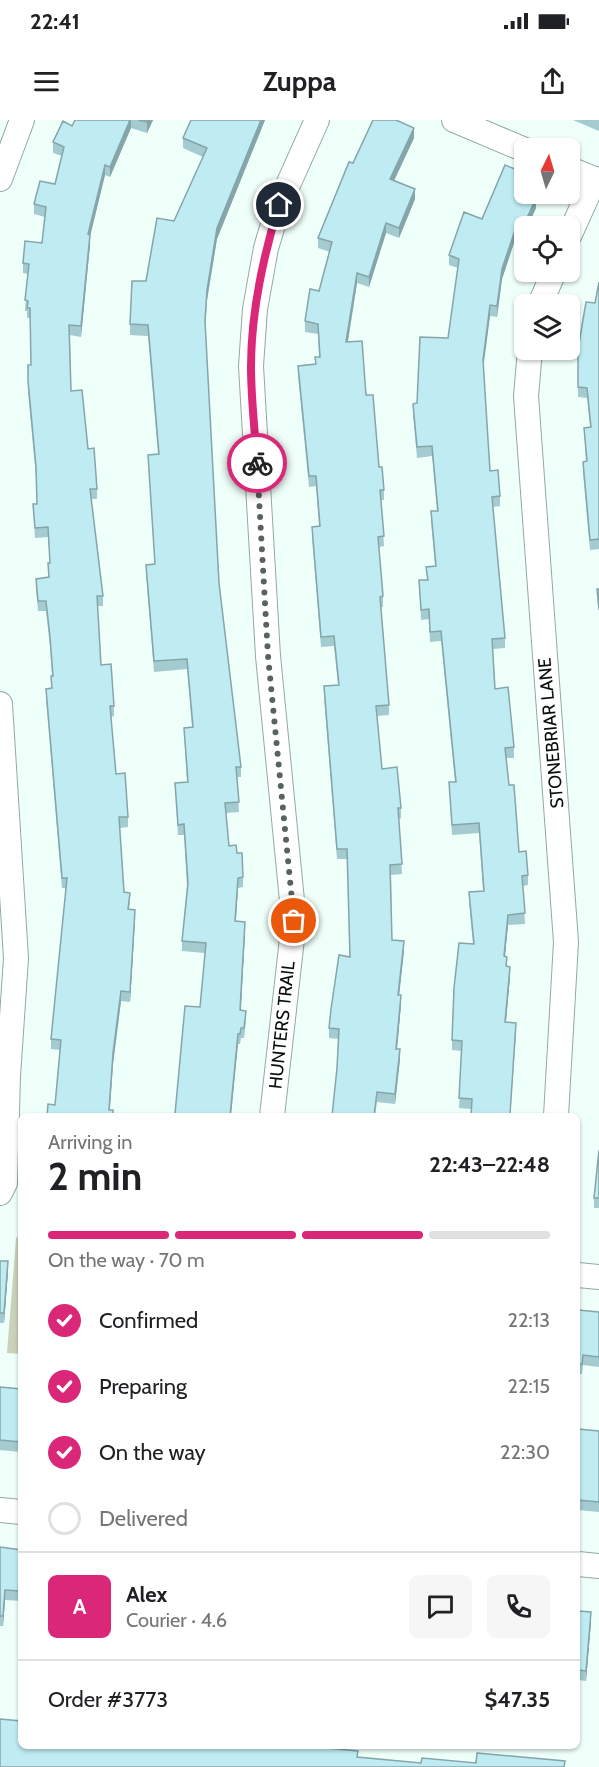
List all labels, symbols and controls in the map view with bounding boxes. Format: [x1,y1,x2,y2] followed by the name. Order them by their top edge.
[30,8,80,35] text: 22:41
[30,65,63,98] icon: menu
[263,65,336,98] text: Zuppa
[536,65,569,98] icon: share
[514,138,580,204] north arrow
[514,138,580,360] map controls
[253,179,304,230] pin
[262,188,295,221] icon: home
[514,216,580,282] button: locate
[514,294,580,360] button: layers
[227,433,287,493] courier
[241,447,274,480] icon: bike
[533,657,569,809] street label: STONEBRIAR LANE
[268,895,319,946] pin
[277,904,310,937] icon: bag
[264,960,300,1090] street label: HUNTERS TRAIL
[48,1130,132,1154] text: Arriving in
[429,1151,550,1178] text: 22:43–22:48
[48,1152,142,1200] text: 2 min
[48,1248,205,1272] text: On the way · 70 m
[48,1304,81,1337] icon: check
[99,1307,198,1334] text: Confirmed
[508,1308,550,1332] text: 22:13
[48,1370,81,1403] icon: check
[99,1373,187,1400] text: Preparing
[508,1374,550,1398] text: 22:15
[48,1436,81,1469] icon: check
[99,1439,206,1466] text: On the way
[500,1440,550,1464] text: 22:30
[99,1505,188,1532] text: Delivered
[409,1575,472,1638] button: chat
[487,1575,550,1638] button: phone
[126,1581,167,1608] text: Alex
[73,1593,86,1620] text: A
[126,1608,227,1632] text: Courier · 4.6
[48,1686,168,1713] text: Order #3773
[485,1686,550,1713] text: $47.35

